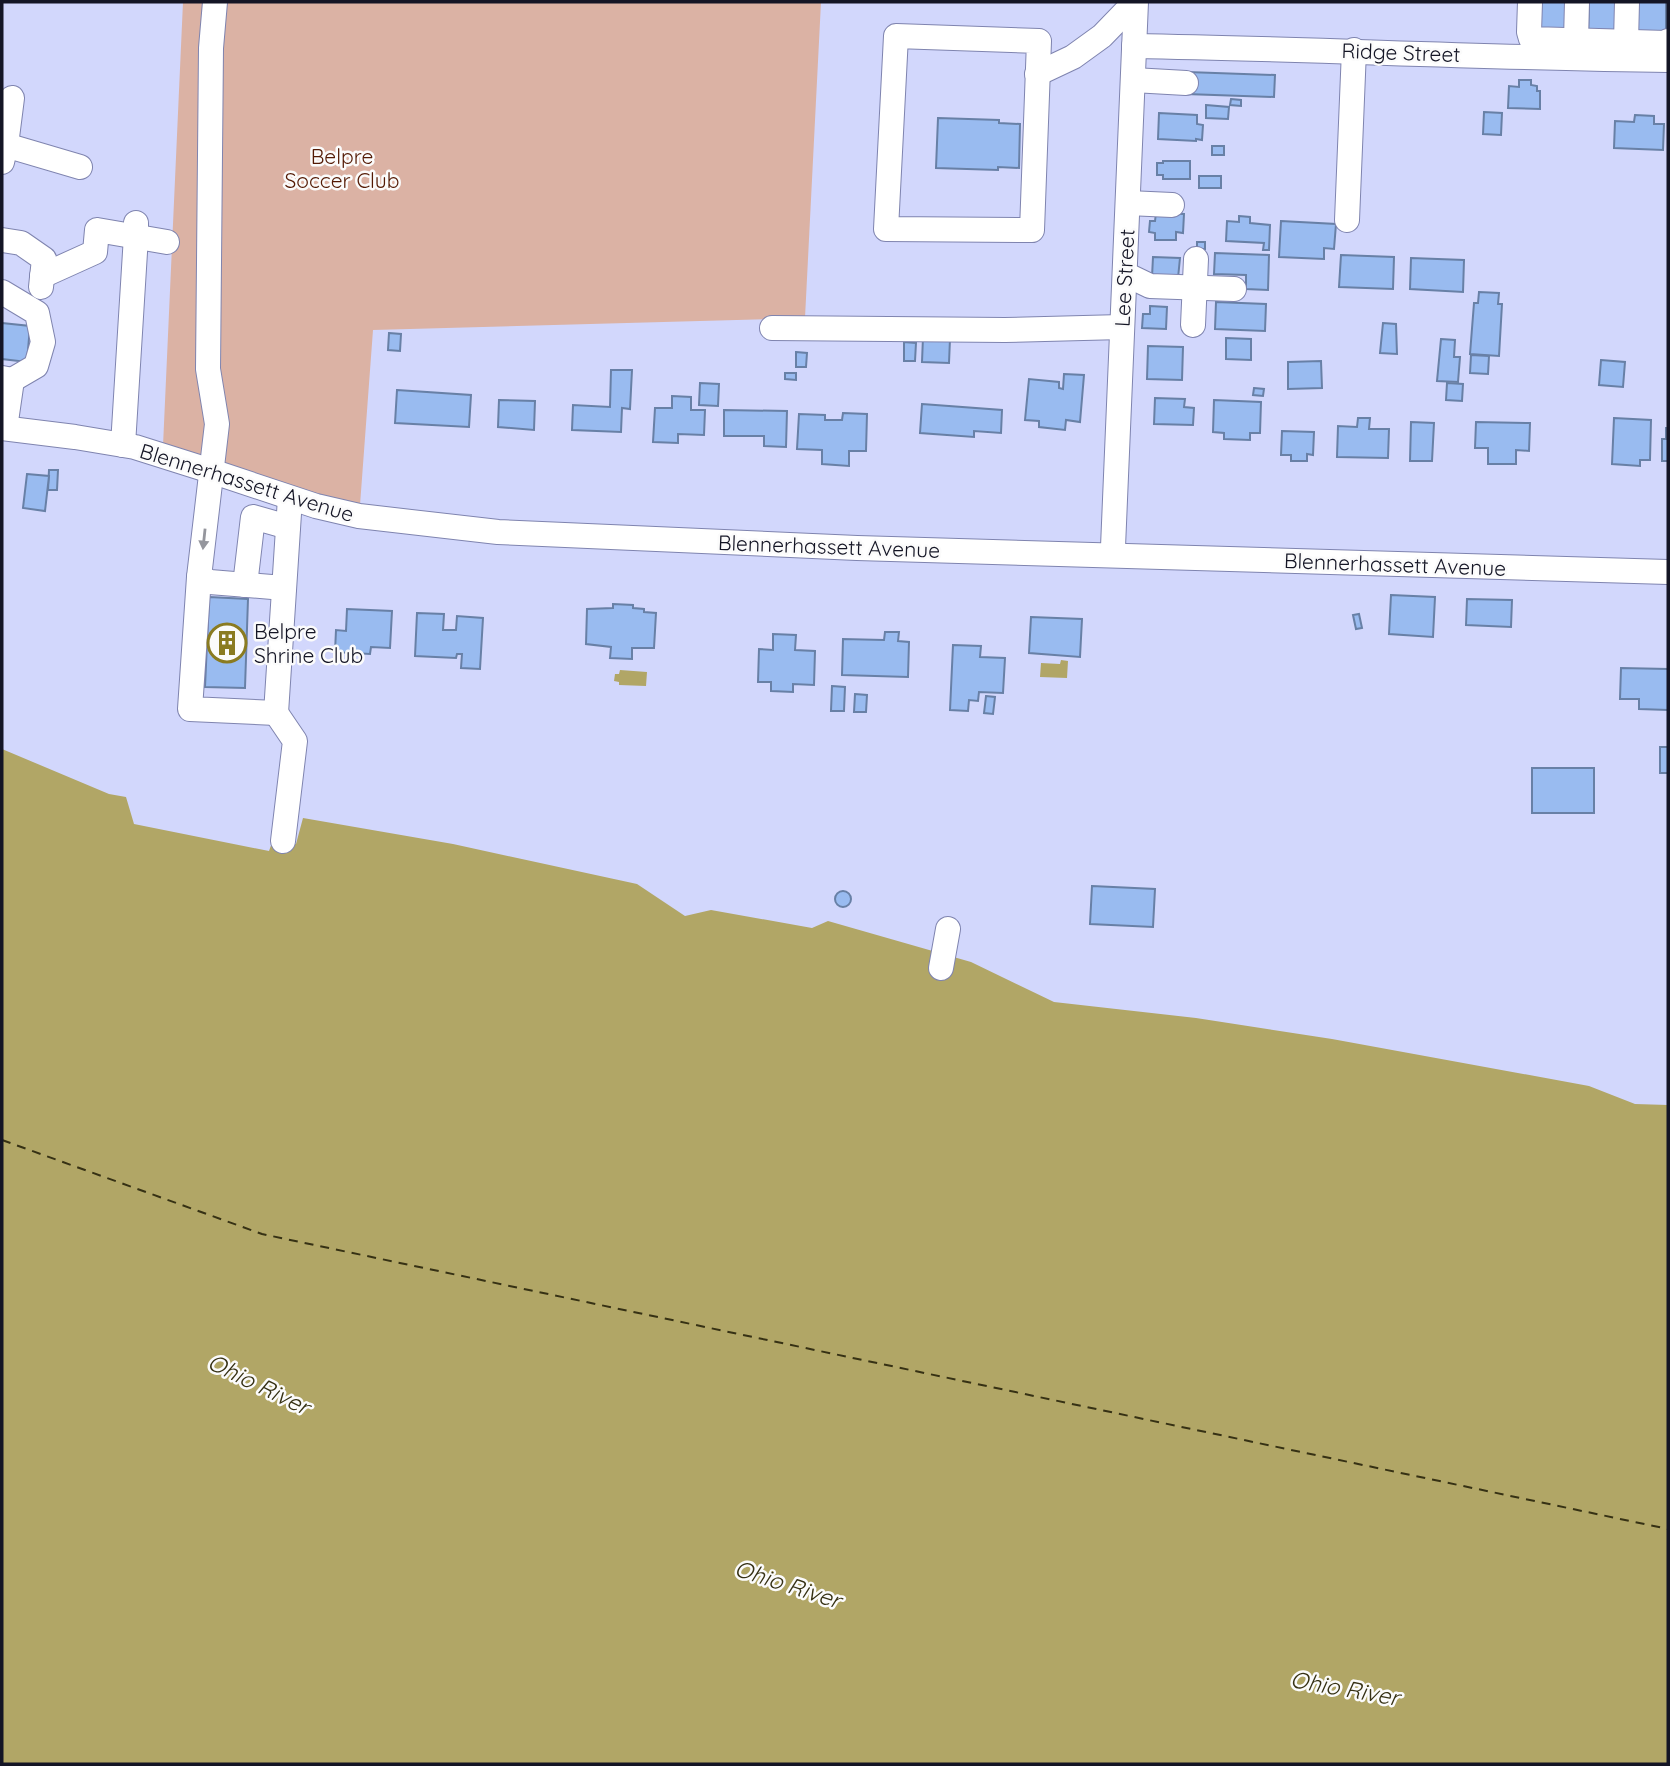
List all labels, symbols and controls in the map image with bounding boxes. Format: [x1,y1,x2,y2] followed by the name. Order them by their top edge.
[1341,37,1461,67] street label: Ridge Street
[284,143,400,193] park label: Belpre Soccer Club
[1108,228,1140,328] street label: Lee Street
[137,437,357,527] street label: Blennerhassett Avenue
[198,528,209,550] one-way arrow
[717,529,941,563] street label: Blennerhassett Avenue
[1283,547,1507,581] street label: Blennerhassett Avenue
[254,618,363,668] place label: Belpre Shrine Club
[206,622,248,664] building icon: Belpre Shrine Club
[203,1347,318,1423] water label: Ohio River
[731,1553,848,1616] water label: Ohio River
[1288,1664,1405,1712] water label: Ohio River

